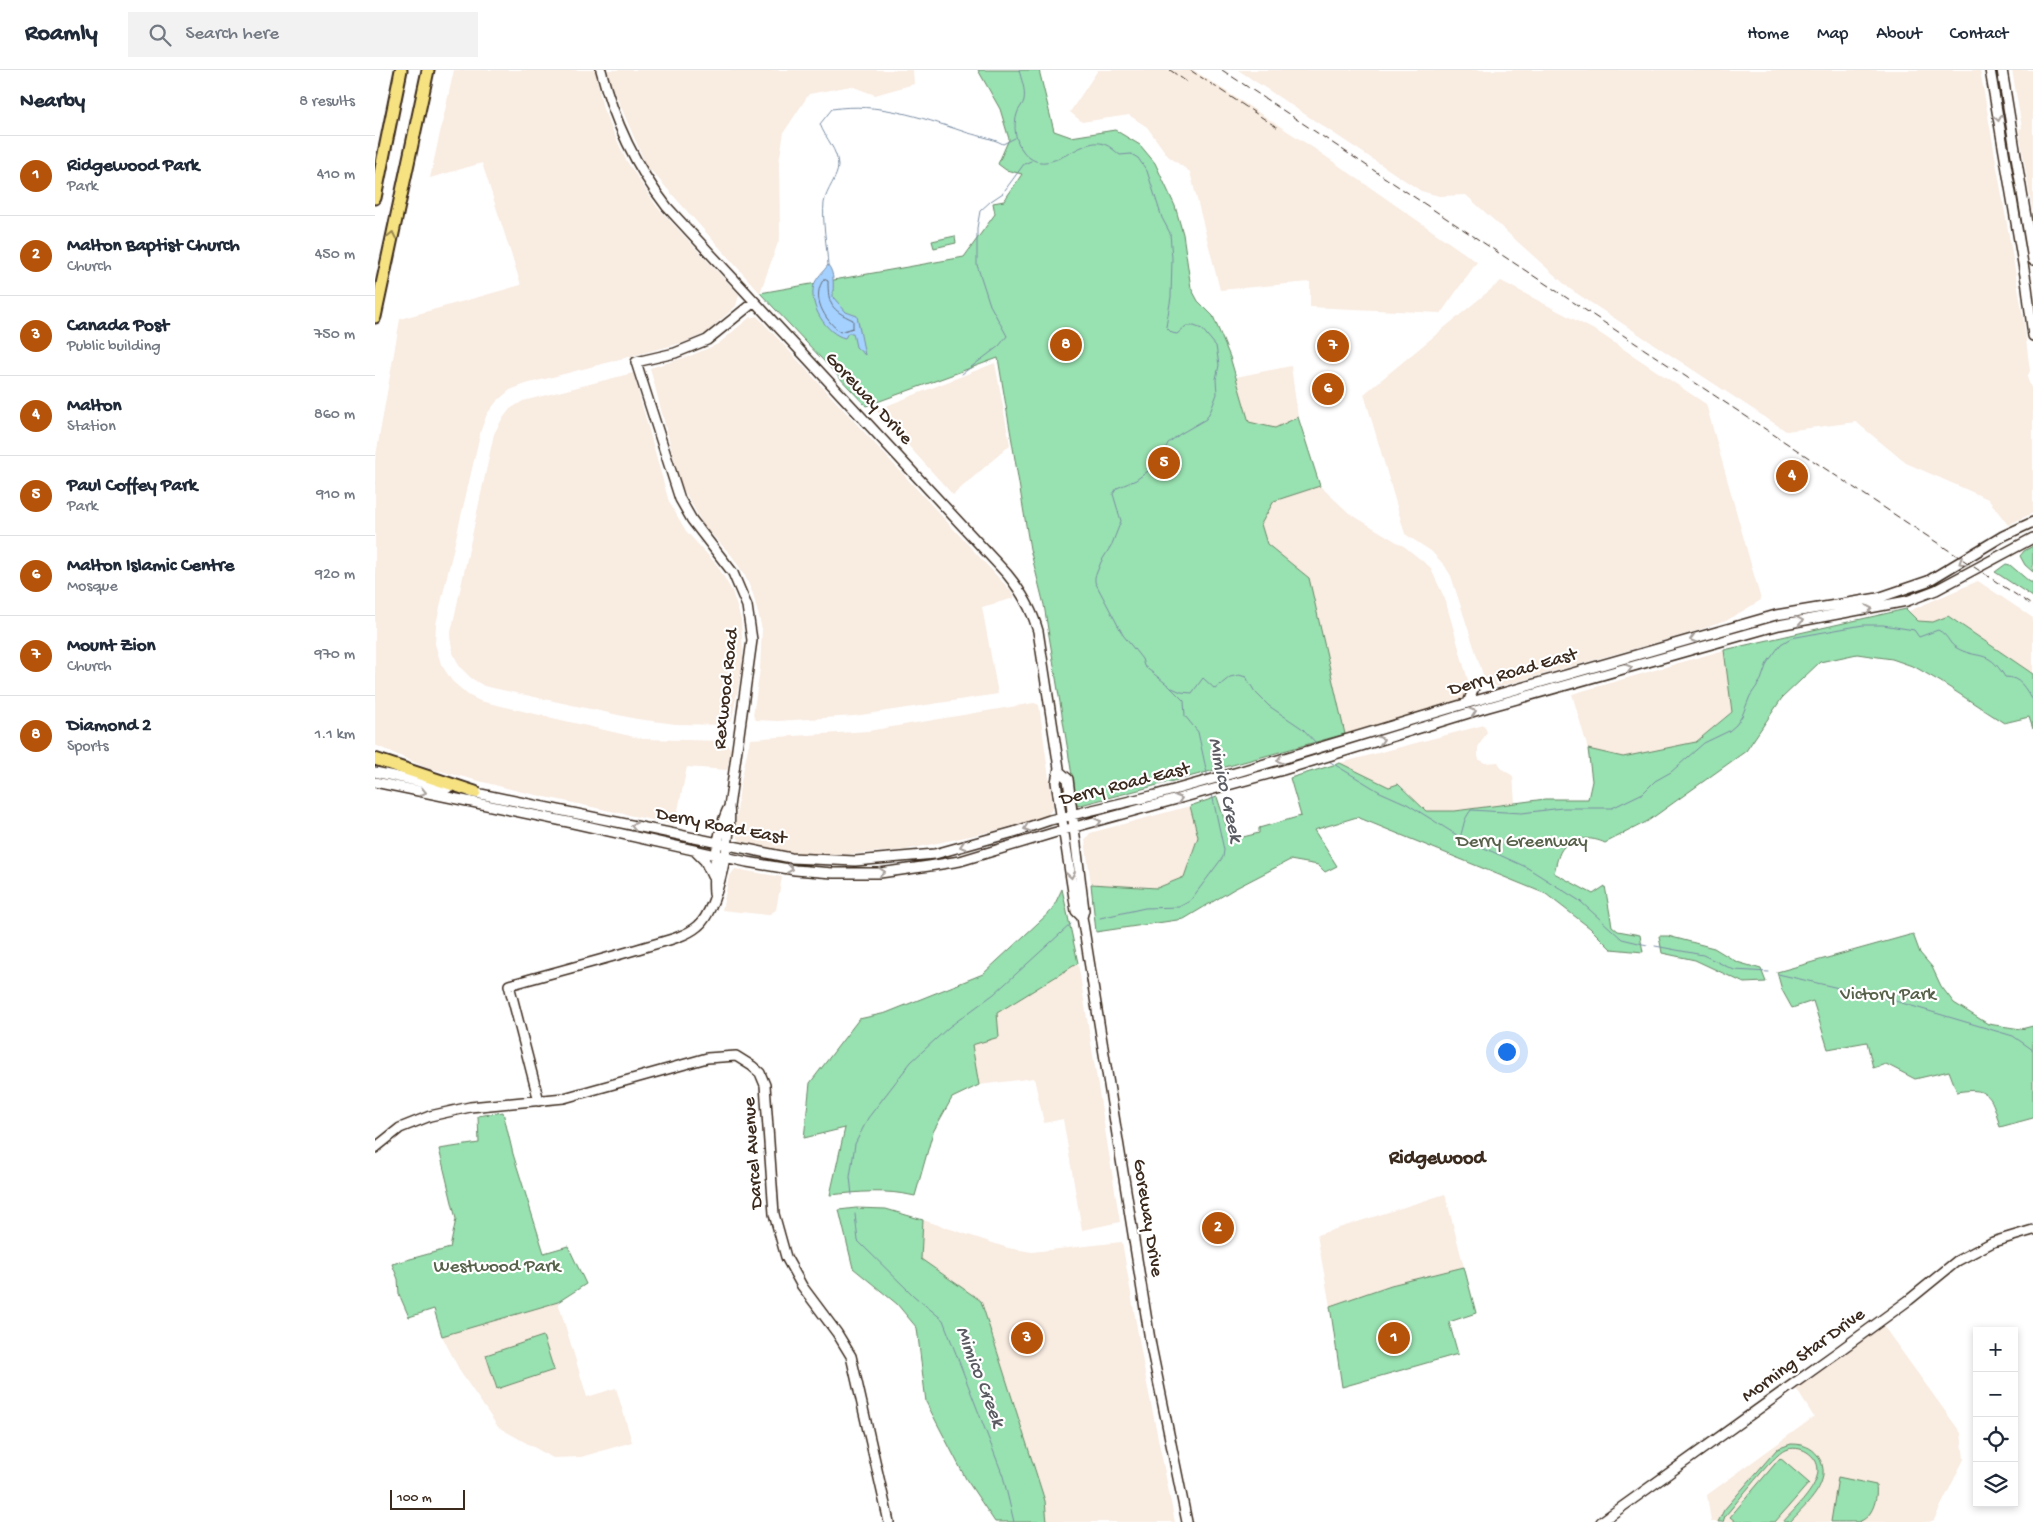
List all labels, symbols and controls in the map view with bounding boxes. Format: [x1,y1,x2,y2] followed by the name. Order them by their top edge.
[128,12,478,57] search box
[25,20,98,49] text: Roamly
[146,21,174,49] icon: search
[186,23,279,46] text: Search here
[1747,24,1789,45] text: Home
[1817,24,1848,45] text: Map
[1876,24,1922,45] text: About
[1950,24,2008,45] text: Contact
[20,90,85,115] text: Nearby
[299,93,355,112] text: 8 results
[1992,114,2002,122] one-way arrow
[67,155,199,178] text: Ridgewood Park
[33,166,39,185] text: 1
[317,166,355,185] text: 410 m
[67,178,98,197] text: Park
[387,230,397,239] one-way arrow
[67,235,240,258] text: Malton Baptist Church
[32,246,40,265] text: 2
[315,246,355,265] text: 450 m
[67,258,111,277] text: Church
[67,315,169,338] text: Canada Post
[32,326,40,345] text: 3
[314,326,355,345] text: 750 m
[1050,326,1082,364] pin: 8
[1317,327,1349,365] pin: 7
[67,338,161,357] text: Public building
[819,348,917,450] street label: Goreway Drive
[1312,370,1344,408] pin: 6
[67,395,122,418] text: Malton
[32,406,40,425] text: 4
[314,406,355,425] text: 860 m
[67,418,116,437] text: Station
[1148,444,1180,482] pin: 5
[1776,457,1808,495] pin: 4
[67,475,197,498] text: Paul Coffey Park
[32,486,40,505] text: 5
[316,486,355,505] text: 910 m
[67,498,98,517] text: Park
[67,555,234,578] text: Malton Islamic Centre
[1959,556,1968,566] one-way arrow
[32,566,40,585] text: 6
[315,566,355,585] text: 920 m
[67,578,118,597] text: Mosque
[1865,605,1874,615] one-way arrow
[1796,617,1804,627] one-way arrow
[709,626,745,751] street label: Rexwood Road
[1689,633,1697,643] one-way arrow
[67,635,156,658] text: Mount Zion
[1444,643,1582,703] street label: Derry Road East
[32,646,40,665] text: 7
[314,646,355,665] text: 970 m
[67,658,111,677] text: Church
[1625,663,1633,673] one-way arrow
[1468,708,1476,718] one-way arrow
[67,715,151,738] text: Diamond 2
[32,726,40,745] text: 8
[315,726,355,745] text: 1.1 km
[1202,736,1247,846] water label: Mimico Creek
[1377,736,1385,746] one-way arrow
[67,738,109,757] text: Sports
[1277,754,1285,764] one-way arrow
[1056,757,1194,813] street label: Derry Road East
[418,786,427,797] one-way arrow
[1175,795,1183,805] one-way arrow
[652,803,790,851] street label: Derry Road East
[1094,817,1103,828] one-way arrow
[630,821,639,832] one-way arrow
[1023,822,1031,832] one-way arrow
[1454,831,1588,854] park label: Derry Greenway
[960,841,968,851] one-way arrow
[786,863,794,874] one-way arrow
[878,867,886,878] one-way arrow
[1065,871,1076,879] one-way arrow
[1839,984,1937,1007] park label: Victory Park
[1494,1039,1520,1065] your location
[739,1096,770,1212] street label: Darcel Avenue
[1388,1148,1487,1171] district label: Ridgewood
[1126,1157,1168,1279] street label: Goreway Drive
[1202,1209,1234,1247] pin: 2
[433,1256,562,1279] park label: Westwood Park
[1738,1303,1870,1409] street label: Morning Star Drive
[1011,1319,1043,1357] pin: 3
[1378,1319,1410,1357] pin: 1
[949,1323,1009,1433] water label: Mimico Creek
[1973,1327,2018,1507] map controls
[1973,1327,2018,1372] button: +
[1973,1372,2018,1417] button: −
[1973,1417,2018,1462] button: locate
[1973,1462,2018,1507] button: layers
[390,1487,465,1510] scale bar
[397,1490,432,1507] text: 100 m

